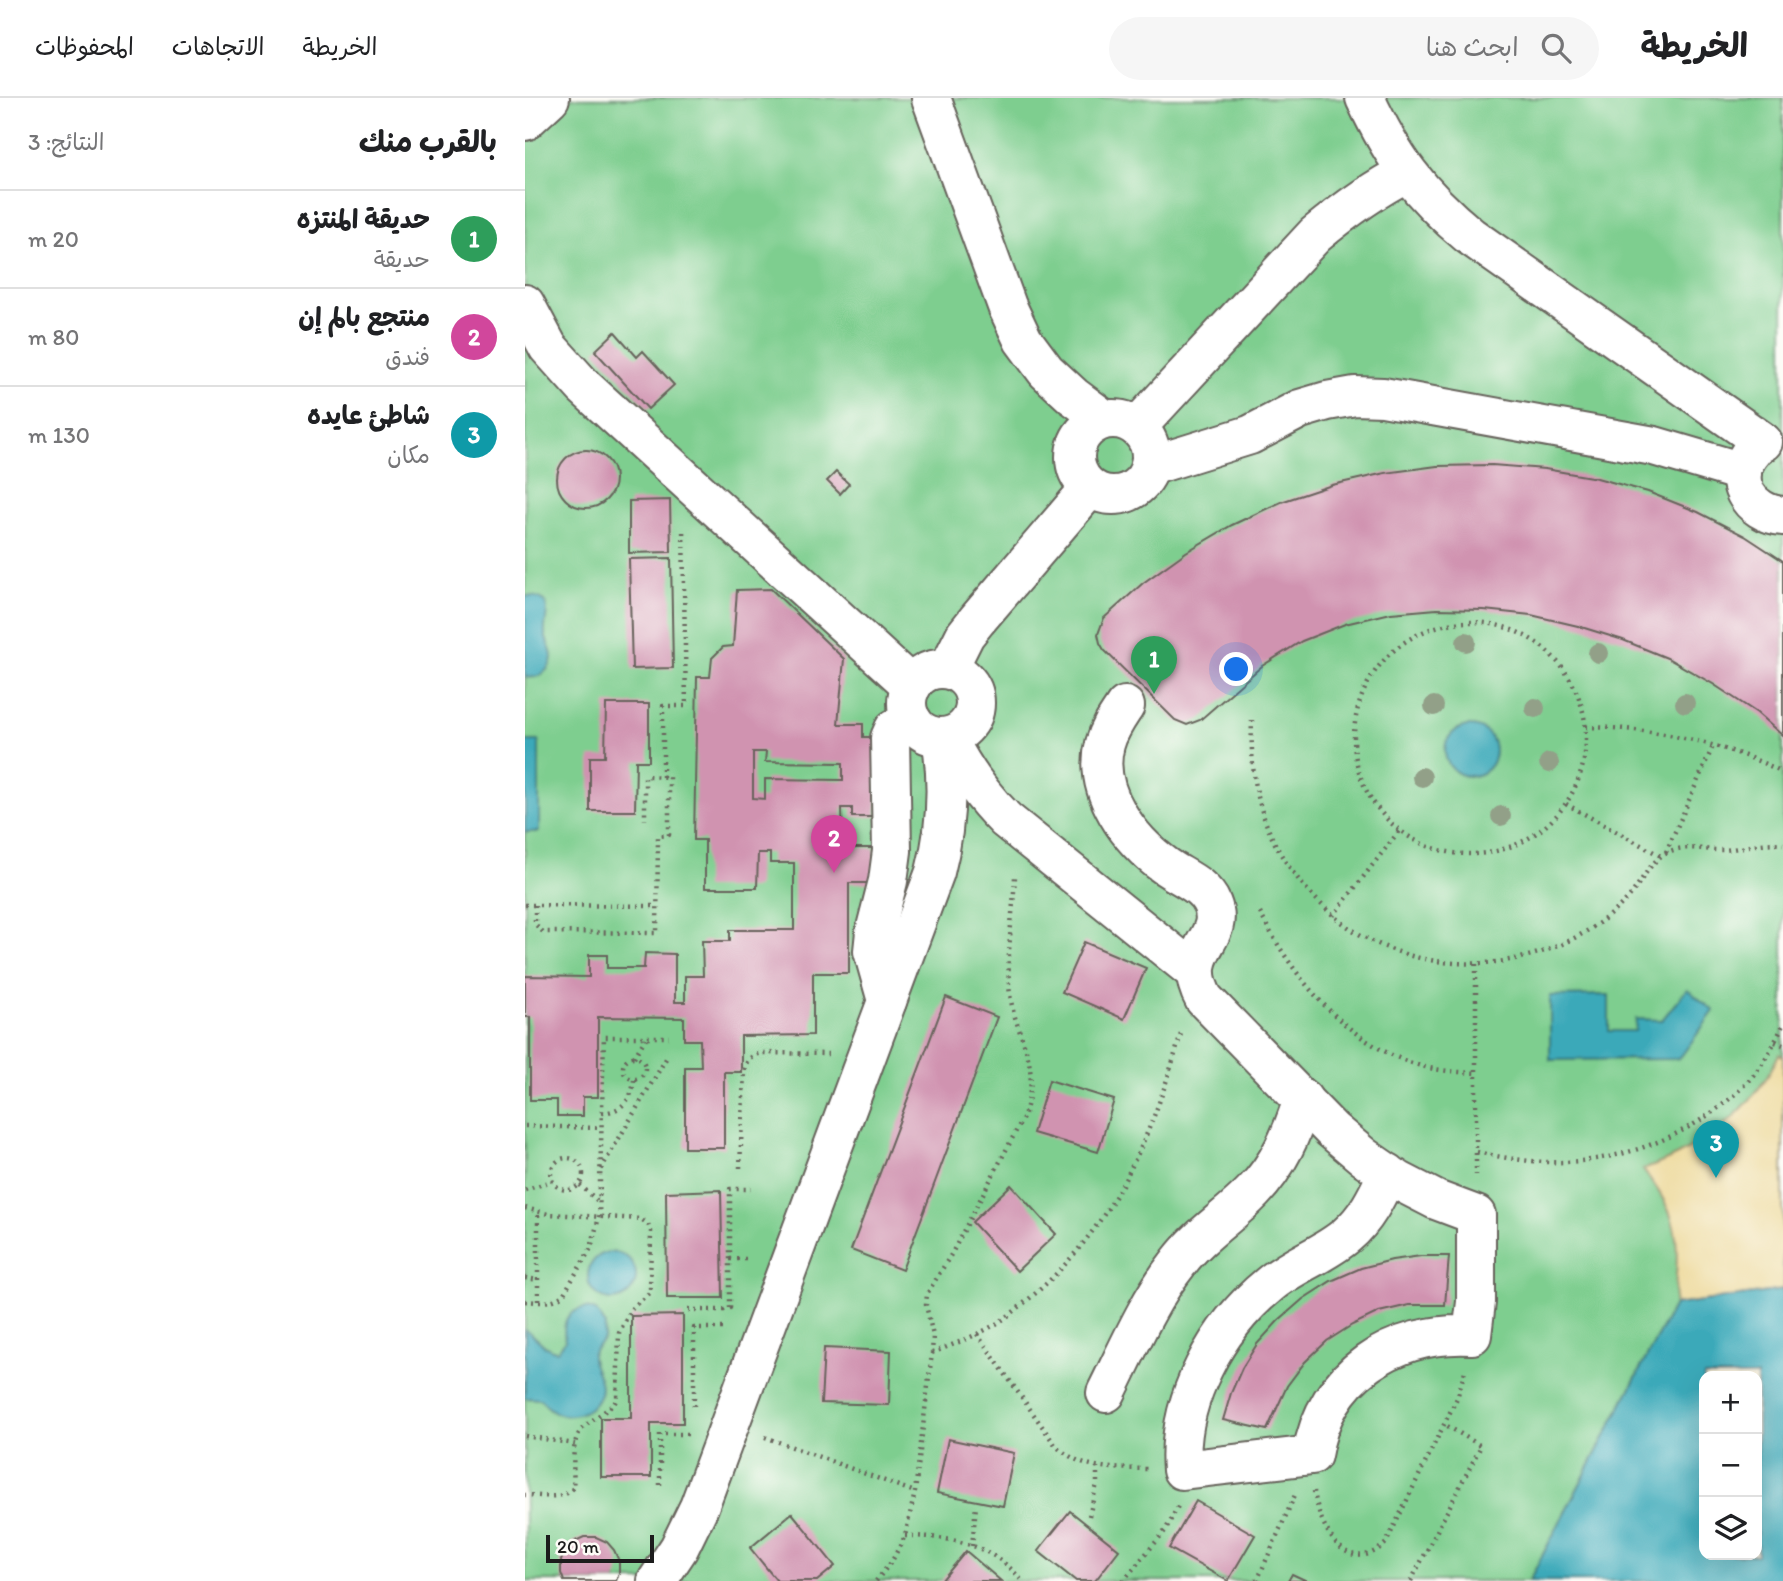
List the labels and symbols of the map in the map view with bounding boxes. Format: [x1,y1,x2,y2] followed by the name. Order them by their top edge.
[1131,636,1177,694] pin: 1
[1219,652,1253,686] your location
[811,815,857,873] pin: 2
[1693,1120,1739,1178] pin: 3
[546,1532,655,1564] scale bar

